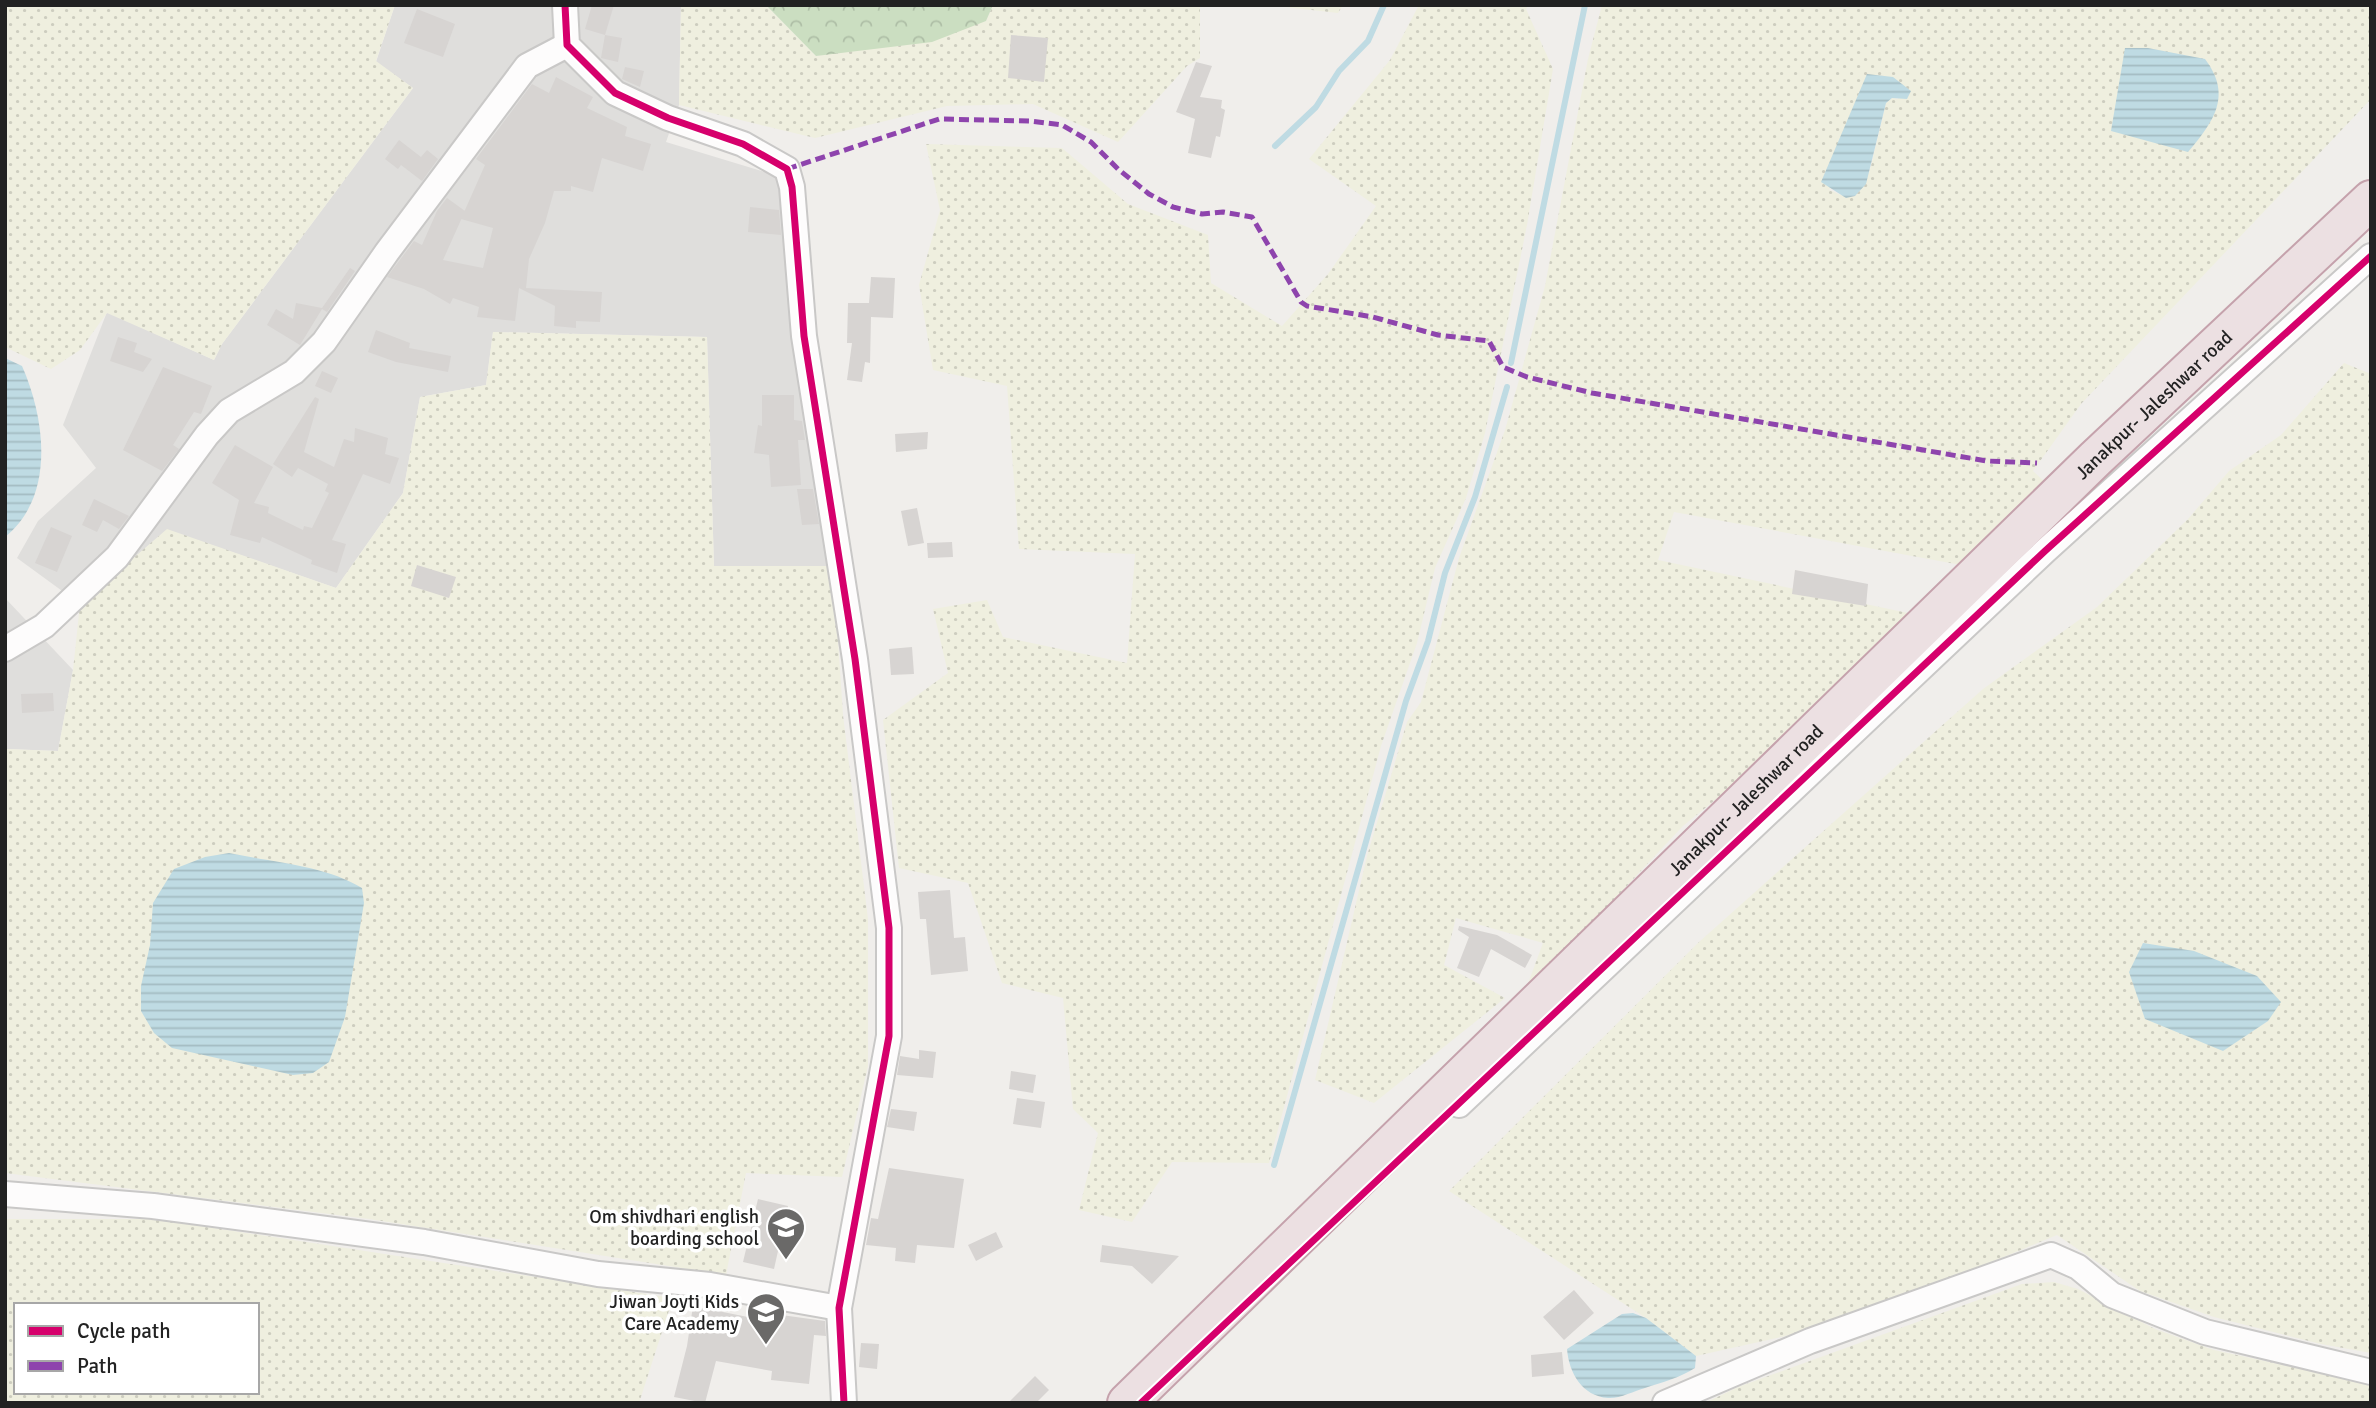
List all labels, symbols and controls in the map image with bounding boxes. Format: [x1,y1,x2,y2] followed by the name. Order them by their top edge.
[2070,325,2238,485] street label: Janakpur- Jaleshwar road
[1664,720,1829,881] street label: Janakpur- Jaleshwar road
[589,1205,759,1251] place label: Om shivdhari english boarding school
[765,1206,807,1261] school or university icon: Om shivdhari english boarding school
[610,1290,739,1336] place label: Jiwan Joyti Kids Care Academy
[745,1291,787,1346] school or university icon: Jiwan Joyti Kids Care Academy
[14,1303,259,1394] legend
[77,1318,171,1344] text: Cycle path
[77,1353,118,1379] text: Path

